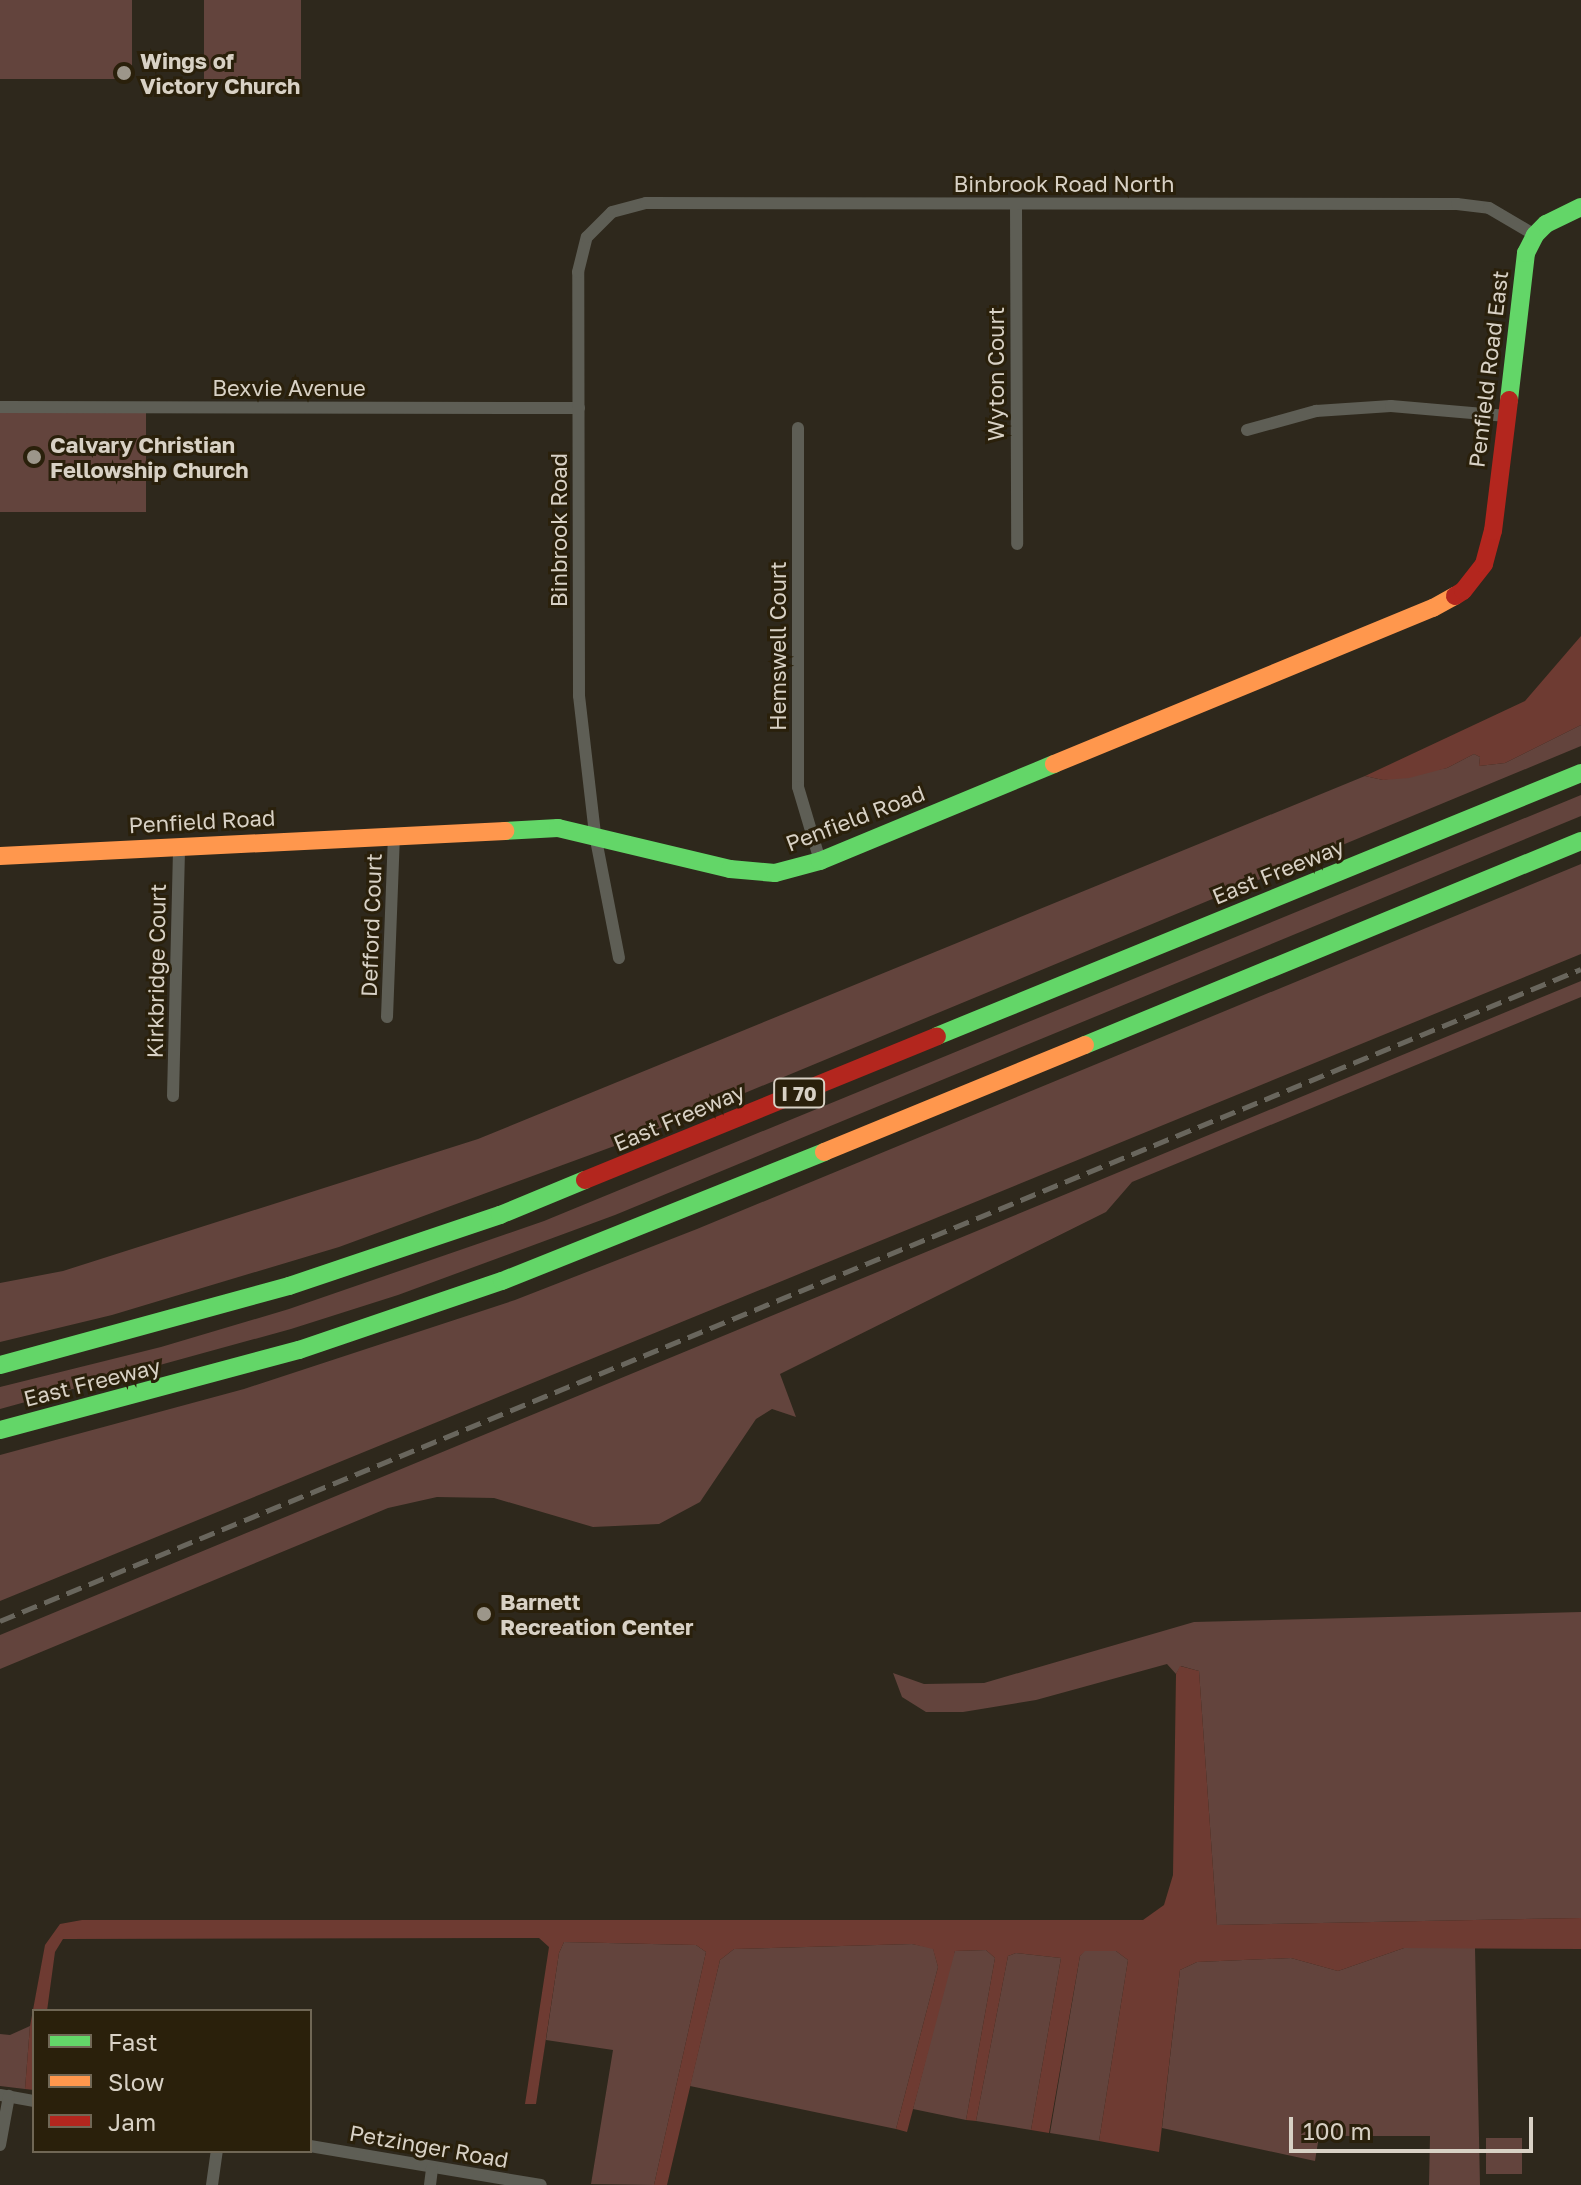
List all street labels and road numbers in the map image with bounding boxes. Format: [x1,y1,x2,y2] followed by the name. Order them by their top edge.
[953,171,1175,197] street label: Binbrook Road North
[1463,269,1513,469] street label: Penfield Road East
[983,307,1009,441] street label: Wyton Court
[212,375,366,401] street label: Bexvie Avenue
[546,453,572,607] street label: Binbrook Road
[765,561,791,731] street label: Hemswell Court
[782,779,928,857] street label: Penfield Road
[128,804,276,838] street label: Penfield Road
[1208,833,1348,909] street label: East Freeway
[355,853,387,997] street label: Defford Court
[141,883,171,1059] street label: Kirkbridge Court
[609,1077,749,1157] street label: East Freeway
[773,1077,825,1109] road number: I 70
[21,1352,163,1412] street label: East Freeway
[347,2119,511,2173] street label: Petzinger Road

